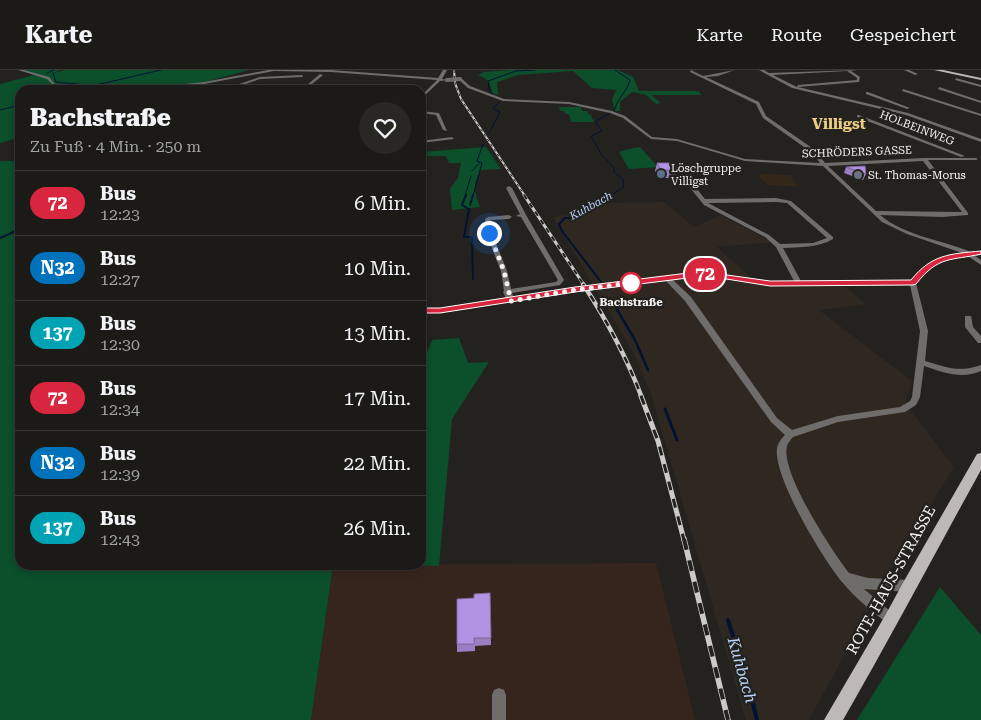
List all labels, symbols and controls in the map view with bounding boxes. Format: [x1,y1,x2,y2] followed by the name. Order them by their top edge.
[25,21,93,49] text: Karte
[696,24,743,45] text: Karte
[771,24,822,45] text: Route
[850,24,956,45] text: Gespeichert
[359,102,411,154] button: heart
[30,104,171,132] text: Bachstraße
[878,108,956,148] street label: HOLBEINWEG
[812,115,866,133] district label: Villigst
[30,137,201,156] text: Zu Fuß · 4 Min. · 250 m
[802,143,912,160] street label: SCHRÖDERS GASSE
[671,162,741,188] place label: Löschgruppe Villigst
[655,168,667,180] marker: Löschgruppe Villigst
[852,169,864,181] marker: St. Thomas-Morus
[868,169,966,182] place label: St. Thomas-Morus
[100,182,136,205] text: Bus
[567,189,615,223] water label: Kuhbach
[47,192,68,213] text: 72
[354,192,411,215] text: 6 Min.
[100,205,140,224] text: 12:23
[477,221,502,246] your location
[100,247,136,270] text: Bus
[40,257,75,278] text: N32
[344,257,411,280] text: 10 Min.
[682,258,728,290] line badge: 72
[695,263,715,284] text: 72
[100,270,140,289] text: 12:27
[620,272,642,294] marker: Bachstraße
[599,296,663,309] place label: Bachstraße
[100,312,136,335] text: Bus
[42,322,73,343] text: 137
[344,322,411,345] text: 13 Min.
[100,335,140,354] text: 12:30
[100,377,136,400] text: Bus
[47,387,68,408] text: 72
[344,387,411,410] text: 17 Min.
[100,400,140,419] text: 12:34
[100,442,136,465] text: Bus
[40,452,75,473] text: N32
[344,452,411,475] text: 22 Min.
[100,465,140,484] text: 12:39
[843,503,939,657] street label: ROTE-HAUS-STRASSE
[100,507,136,530] text: Bus
[42,517,73,538] text: 137
[344,517,411,540] text: 26 Min.
[100,530,140,549] text: 12:43
[723,634,761,705] water label: Kuhbach

